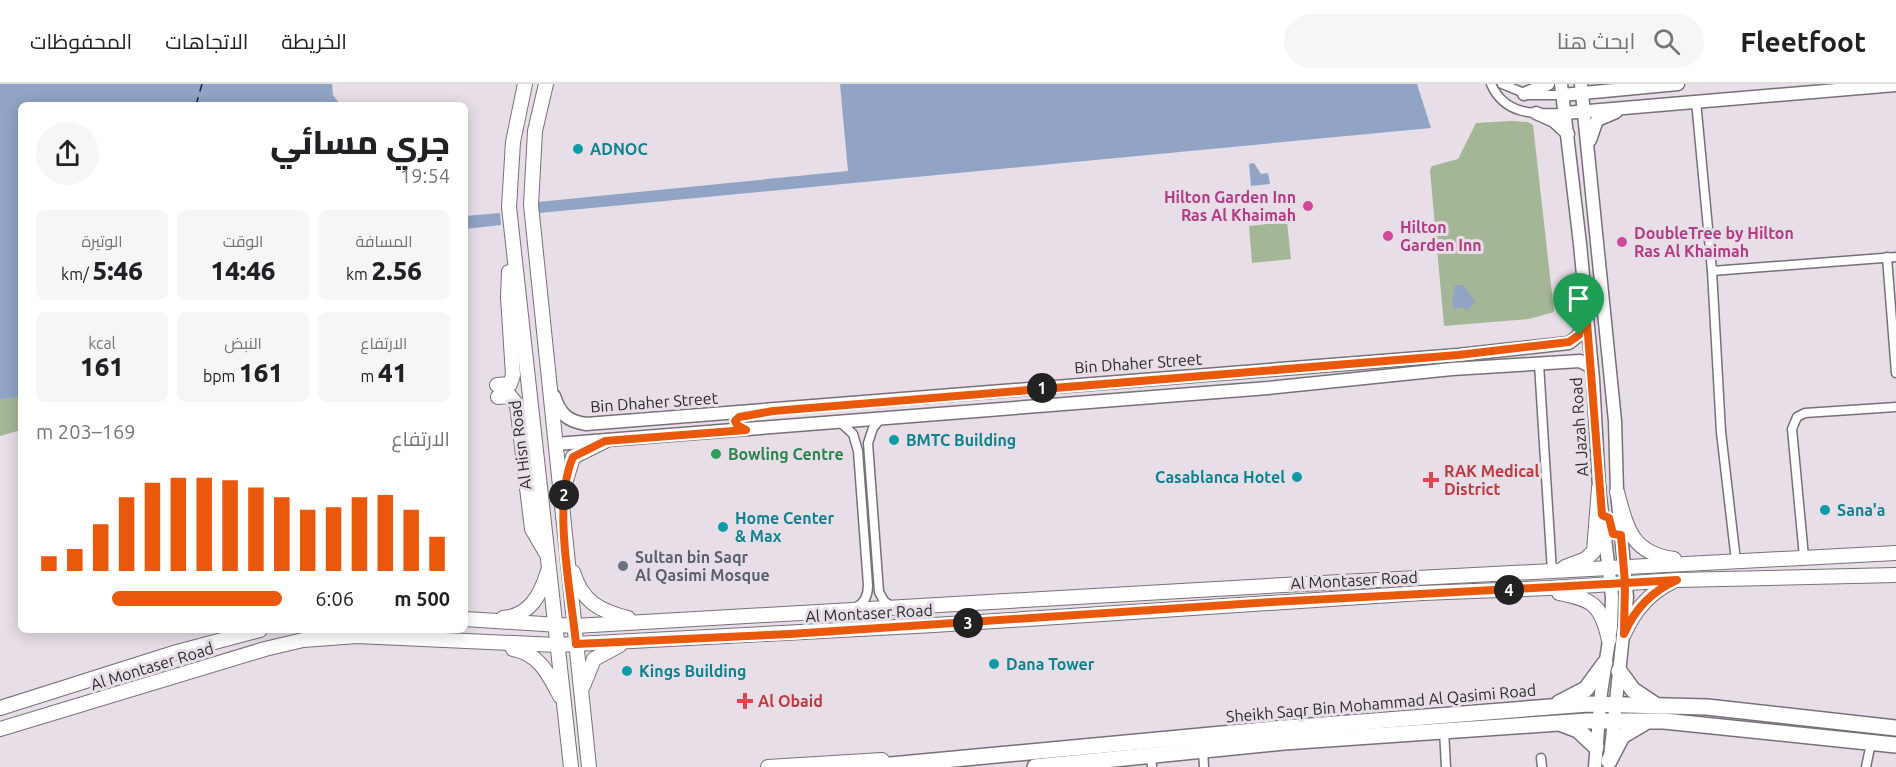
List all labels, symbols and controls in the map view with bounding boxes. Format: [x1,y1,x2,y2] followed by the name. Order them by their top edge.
[1284,14,1704,68] search box
[1650,25,1683,58] icon: search
[1740,26,1866,57] text: Fleetfoot
[1557,28,1635,53] text: ابحث هنا
[30,29,132,53] text: المحفوظات
[165,29,248,53] text: الاتجاهات
[281,29,347,53] text: الخريطة
[36,122,99,185] button: share
[270,123,450,160] text: جري مسائي
[590,140,648,158] place label: ADNOC
[571,142,585,156] marker: ADNOC
[400,164,450,187] text: 19:54
[1164,188,1296,224] place label: Hilton Garden Inn Ras Al Khaimah
[1301,199,1315,213] marker: Hilton Garden Inn Ras Al Khaimah
[1400,218,1482,254] place label: Hilton Garden Inn
[1634,224,1794,260] place label: DoubleTree by Hilton Ras Al Khaimah
[1381,229,1395,243] marker: Hilton Garden Inn
[81,232,123,250] text: الوتيرة
[223,232,263,250] text: الوقت
[356,232,412,250] text: المسافة
[1615,235,1629,249] marker: DoubleTree by Hilton Ras Al Khaimah
[93,256,143,285] text: 5:46
[210,256,276,285] text: 14:46
[372,256,422,285] text: 2.56
[61,265,93,283] text: /km
[346,265,372,283] text: km
[1553,273,1604,335] pin
[1562,282,1595,315] icon: arrive
[88,334,116,352] text: kcal
[224,334,262,352] text: النبض
[361,334,407,352] text: الارتفاع
[1074,350,1203,376] street label: Bin Dhaher Street
[80,352,124,381] text: 161
[239,358,283,387] text: 161
[378,358,407,387] text: 41
[203,367,239,385] text: bpm
[361,367,378,385] text: m
[1027,373,1057,403] pin: 1
[1567,377,1591,477] street label: Al Jazah Road
[1037,379,1047,397] text: 1
[590,389,719,415] street label: Bin Dhaher Street
[506,399,534,491] street label: Al Hisn Road
[36,420,135,443] text: 169–203 m
[391,427,450,450] text: الارتفاع
[906,431,1016,449] place label: BMTC Building
[887,433,901,447] marker: BMTC Building
[728,445,844,463] place label: Bowling Centre
[709,447,723,461] marker: Bowling Centre
[1444,462,1539,498] place label: RAK Medical District
[1155,468,1285,486] place label: Casablanca Hotel
[1290,470,1304,484] marker: Casablanca Hotel
[1422,471,1440,489] marker: RAK Medical District
[549,480,579,510] pin: 2
[559,486,569,504] text: 2
[1837,501,1885,519] place label: Sana'a
[1818,503,1832,517] marker: Sana'a
[735,509,835,545] place label: Home Center & Max
[716,520,730,534] marker: Home Center & Max
[635,548,770,584] place label: Sultan bin Saqr Al Qasimi Mosque
[616,559,630,573] marker: Sultan bin Saqr Al Qasimi Mosque
[1290,568,1418,592] street label: Al Montaser Road
[1494,575,1524,605] pin: 4
[1504,581,1514,599] text: 4
[315,587,354,610] text: 6:06
[394,587,450,610] text: 500 m
[805,601,933,625] street label: Al Montaser Road
[953,608,983,638] pin: 3
[963,614,973,632] text: 3
[88,639,216,693] street label: Al Montaser Road
[1006,655,1095,673] place label: Dana Tower
[987,657,1001,671] marker: Dana Tower
[639,662,747,680] place label: Kings Building
[620,664,634,678] marker: Kings Building
[1225,680,1537,726] street label: Sheikh Saqr Bin Mohammad Al Qasimi Road
[736,692,754,710] marker: Al Obaid
[758,692,823,710] place label: Al Obaid

